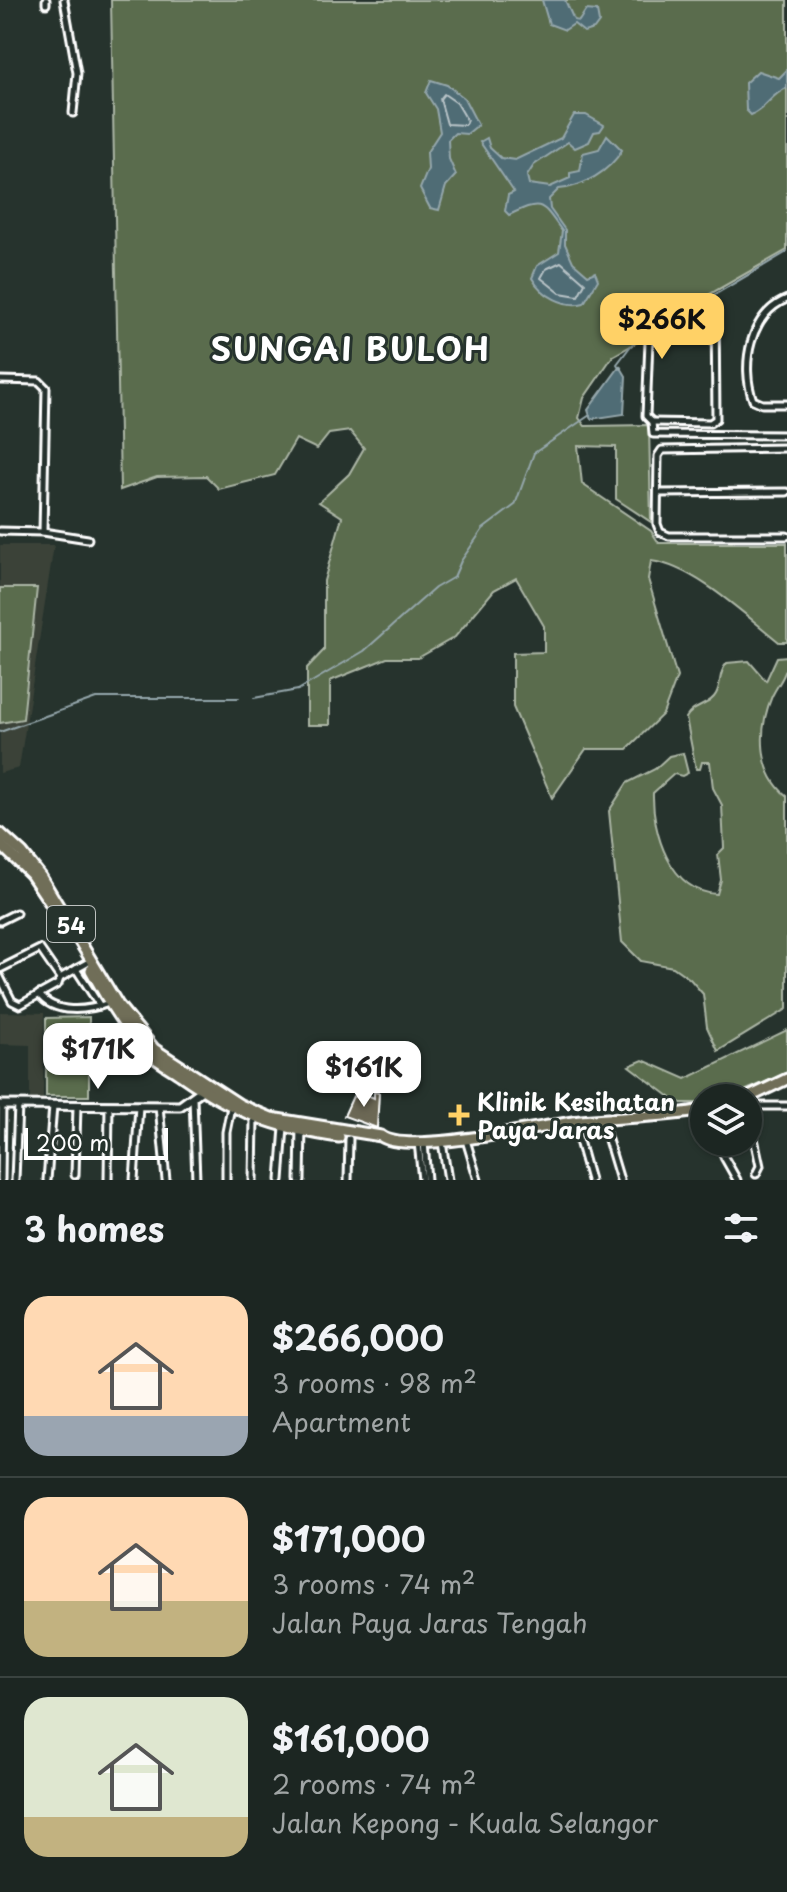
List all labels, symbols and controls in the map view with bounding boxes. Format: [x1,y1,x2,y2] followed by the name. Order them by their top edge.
[606,293,718,361] pin: $266K
[618,299,706,338] text: $266K
[211,324,491,372] district label: SUNGAI BULOH
[47,906,95,942] road number: 54
[42,1023,154,1091] pin: $171K
[61,1029,135,1068] text: $171K
[308,1041,420,1109] pin: $161K
[325,1047,403,1086] text: $161K
[477,1083,675,1147] place label: Klinik Kesihatan Paya Jaras
[690,1084,762,1156] map controls
[690,1084,762,1156] button: layers
[448,1104,470,1126] marker: Klinik Kesihatan Paya Jaras
[24,1124,168,1160] scale bar
[36,1125,109,1158] text: 200 m
[24,1202,164,1254] text: 3 homes
[719,1206,763,1250] icon: filters
[272,1311,444,1363] text: $266,000
[88,1328,184,1424] icon: home
[272,1363,477,1402] text: 3 rooms · 98 m²
[272,1402,411,1441] text: Apartment
[272,1512,426,1564] text: $171,000
[88,1529,184,1625] icon: home
[272,1564,476,1603] text: 3 rooms · 74 m²
[272,1603,588,1642] text: Jalan Paya Jaras Tengah
[272,1712,430,1764] text: $161,000
[88,1729,184,1825] icon: home
[272,1764,476,1803] text: 2 rooms · 74 m²
[272,1803,658,1842] text: Jalan Kepong - Kuala Selangor

